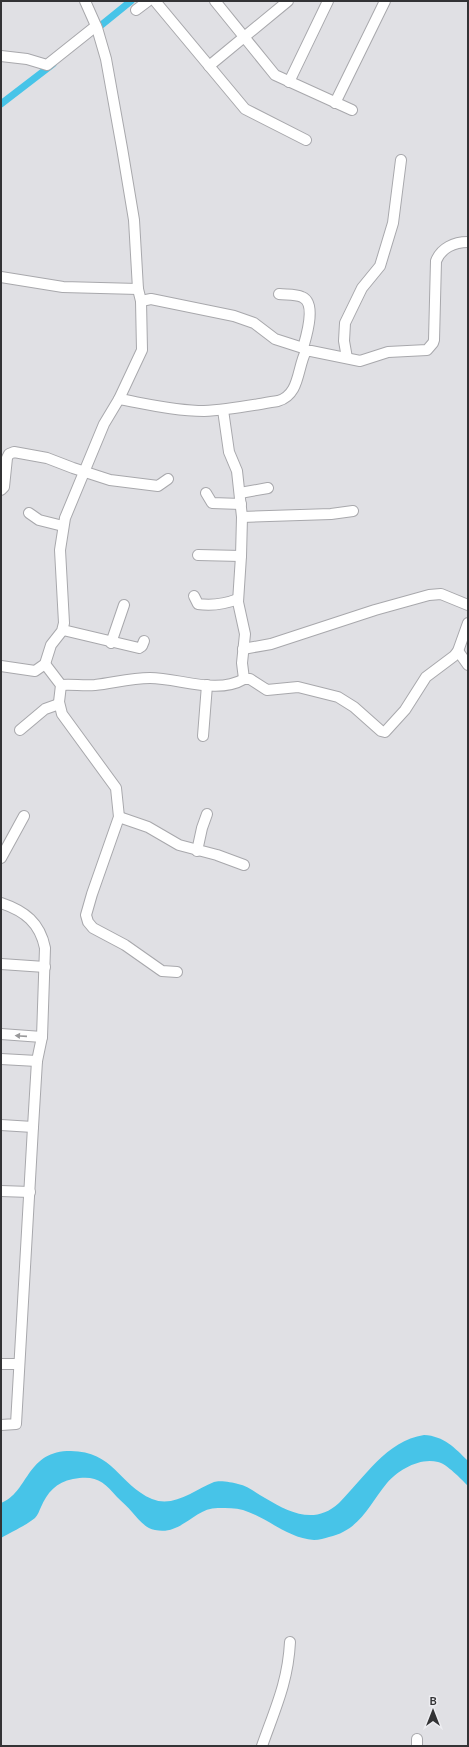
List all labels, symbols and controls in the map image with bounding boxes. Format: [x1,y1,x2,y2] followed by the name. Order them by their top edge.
[15,1032,27,1039] one-way arrow
[413,1691,453,1731] north arrow
[429,1694,437,1707] text: B

